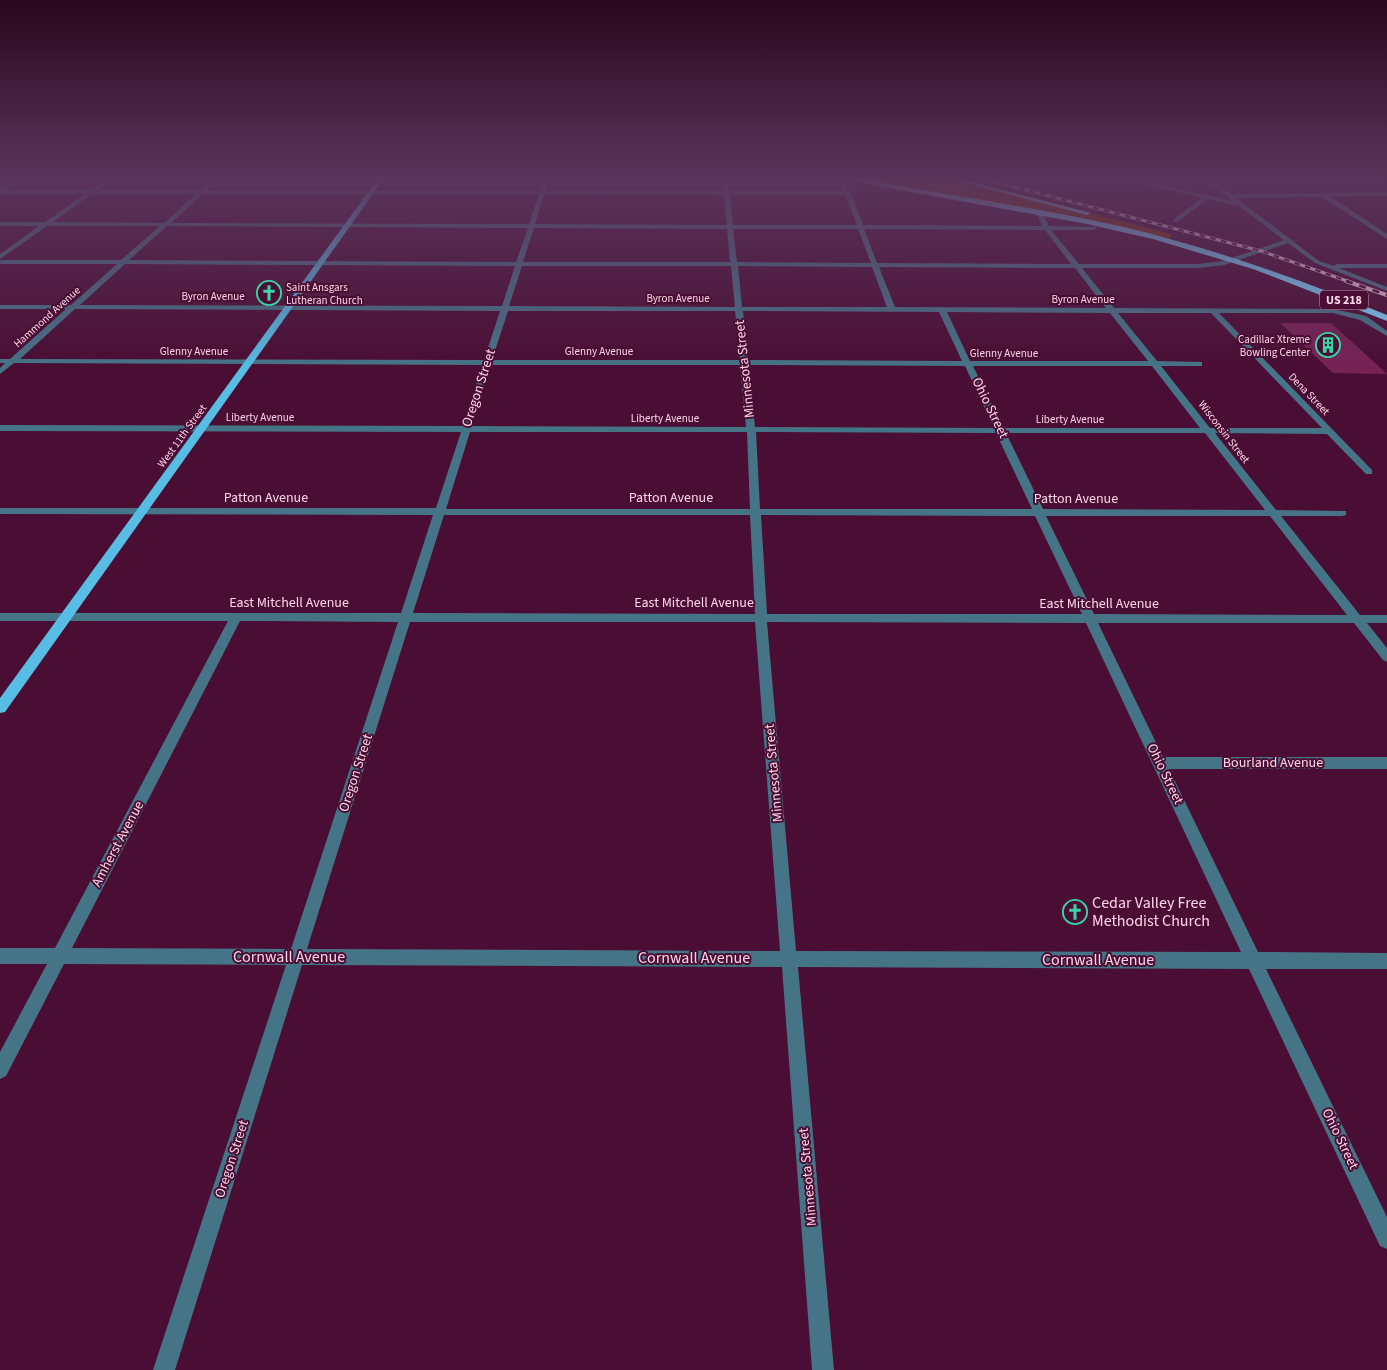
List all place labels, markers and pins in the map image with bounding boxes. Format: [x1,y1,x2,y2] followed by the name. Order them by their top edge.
[256,280,282,306] church icon: Saint Ansgars Lutheran Church
[286,280,363,308] place label: Saint Ansgars Lutheran Church
[1238,332,1311,360] place label: Cadillac Xtreme Bowling Center
[1315,332,1341,358] building icon: Cadillac Xtreme Bowling Center
[1092,892,1210,932] place label: Cedar Valley Free Methodist Church
[1062,899,1088,925] church icon: Cedar Valley Free Methodist Church

